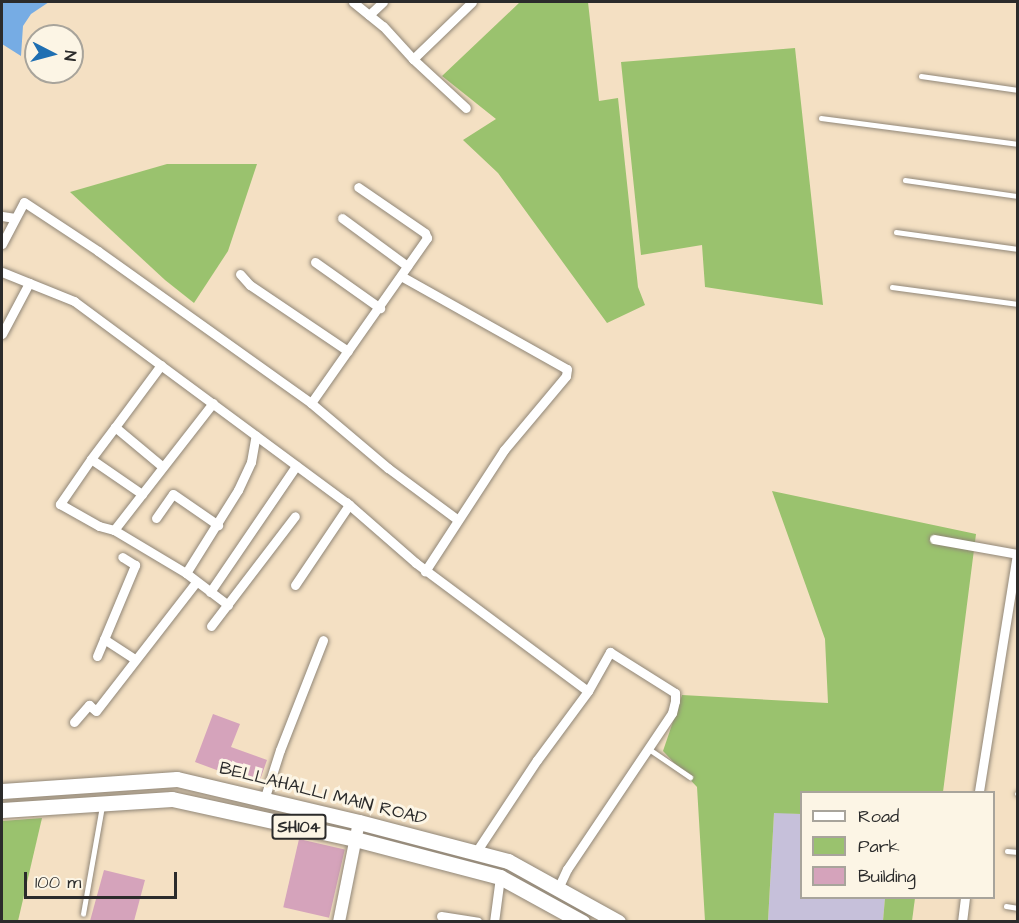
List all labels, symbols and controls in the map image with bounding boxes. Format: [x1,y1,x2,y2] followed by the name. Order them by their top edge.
[24,24,84,84] north arrow
[58,50,81,62] text: N
[217,758,429,830] street label: BELLAHALLI MAIN ROAD
[800,791,995,899] legend
[858,804,899,829] text: Road
[270,814,328,840] road number: SH104
[858,834,900,859] text: Park
[27,860,180,898] scale bar
[858,864,916,889] text: Building
[35,870,81,895] text: 100 m

